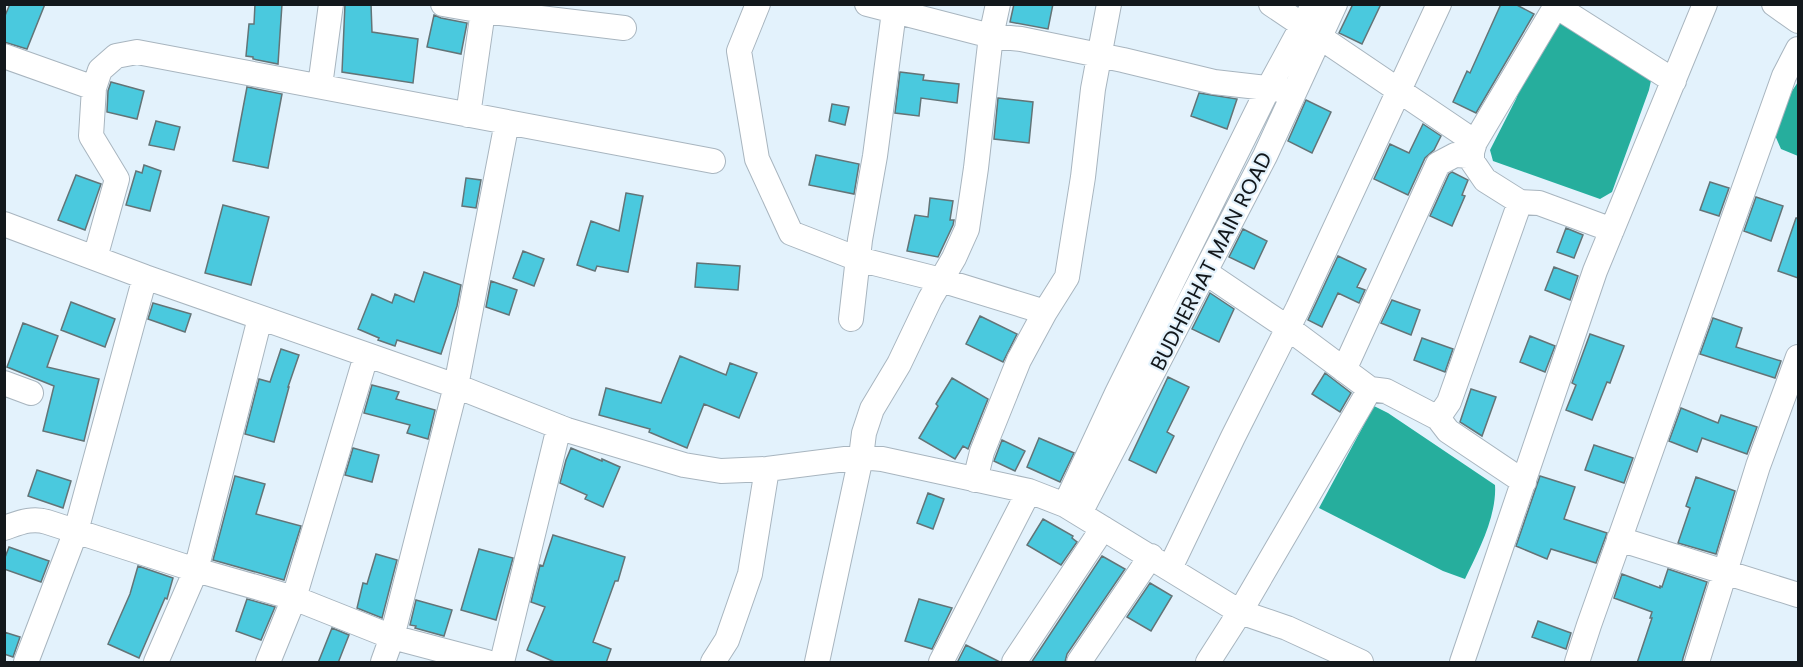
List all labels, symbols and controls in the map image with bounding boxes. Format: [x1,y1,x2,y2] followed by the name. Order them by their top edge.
[1143,147,1279,375] street label: BUDHERHAT MAIN ROAD

